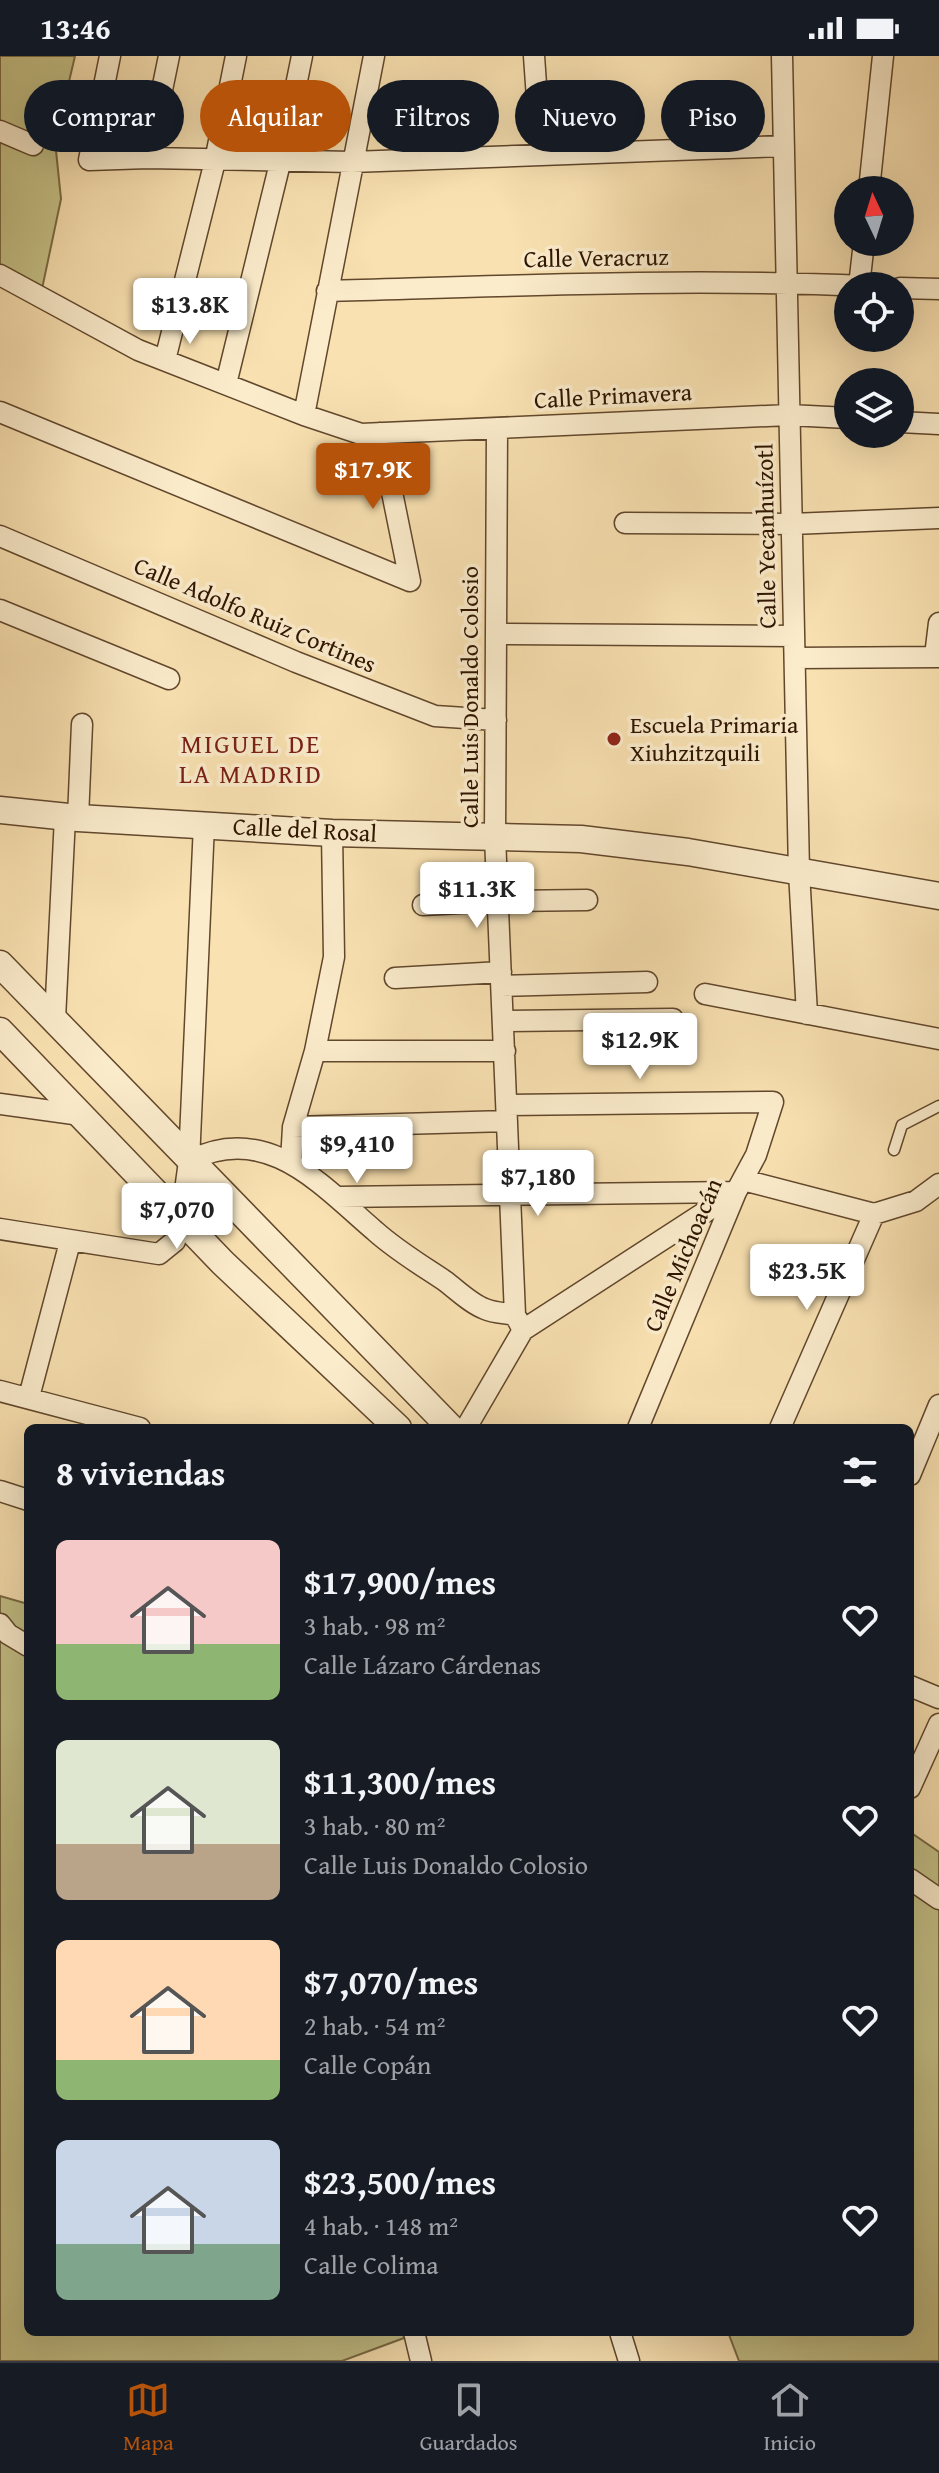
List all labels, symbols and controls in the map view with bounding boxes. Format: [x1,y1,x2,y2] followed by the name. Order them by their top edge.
[40,6,111,50] text: 13:46
[24,80,184,152] chip: Comprar
[200,80,351,152] chip: Alquilar
[367,80,499,152] chip: Filtros
[515,80,645,152] chip: Nuevo
[661,80,765,152] chip: Piso
[834,176,914,256] north arrow
[834,176,914,448] map controls
[523,239,669,276] street label: Calle Veracruz
[834,272,914,352] button: locate
[125,278,255,346] pin: $13.8K
[151,284,229,323] text: $13.8K
[834,368,914,448] button: layers
[533,374,694,417] street label: Calle Primavera
[308,443,438,511] pin: $17.9K
[746,443,785,629] street label: Calle Yecanhuízotl
[334,449,412,488] text: $17.9K
[129,548,382,681] street label: Calle Adolfo Ruiz Cortines
[452,566,487,828] street label: Calle Luis Donaldo Colosio
[630,707,799,770] place label: Escuela Primaria Xiuhzitzquili
[179,724,323,793] district label: MIGUEL DE LA MADRID
[605,730,623,748] marker: Escuela Primaria Xiuhzitzquili
[232,808,378,851] street label: Calle del Rosal
[412,862,542,930] pin: $11.3K
[438,868,516,907] text: $11.3K
[575,1013,705,1081] pin: $12.9K
[601,1019,679,1058] text: $12.9K
[292,1117,422,1185] pin: $9,410
[320,1123,394,1162] text: $9,410
[473,1150,603,1218] pin: $7,180
[501,1156,575,1195] text: $7,180
[634,1172,731,1337] street label: Calle Michoacán
[112,1183,242,1251] pin: $7,070
[140,1189,214,1228] text: $7,070
[742,1244,872,1312] pin: $23.5K
[768,1250,846,1289] text: $23.5K
[56,1448,225,1497] text: 8 viviendas
[838,1450,882,1494] icon: filters
[304,1557,496,1606] text: $17,900/mes
[120,1572,216,1668] icon: home
[838,1598,882,1642] icon: heart
[304,1606,445,1645] text: 3 hab. · 98 m²
[304,1645,541,1684] text: Calle Lázaro Cárdenas
[304,1757,496,1806] text: $11,300/mes
[120,1772,216,1868] icon: home
[838,1798,882,1842] icon: heart
[304,1806,445,1845] text: 3 hab. · 80 m²
[304,1845,588,1884] text: Calle Luis Donaldo Colosio
[304,1957,478,2006] text: $7,070/mes
[120,1972,216,2068] icon: home
[838,1998,882,2042] icon: heart
[304,2006,445,2045] text: 2 hab. · 54 m²
[304,2045,431,2084] text: Calle Copán
[304,2157,496,2206] text: $23,500/mes
[120,2172,216,2268] icon: home
[838,2198,882,2242] icon: heart
[304,2206,458,2245] text: 4 hab. · 148 m²
[304,2245,438,2284] text: Calle Colima
[123,2378,174,2458] tab: Mapa
[420,2378,518,2458] tab: Guardados
[764,2378,816,2458] tab: Inicio

